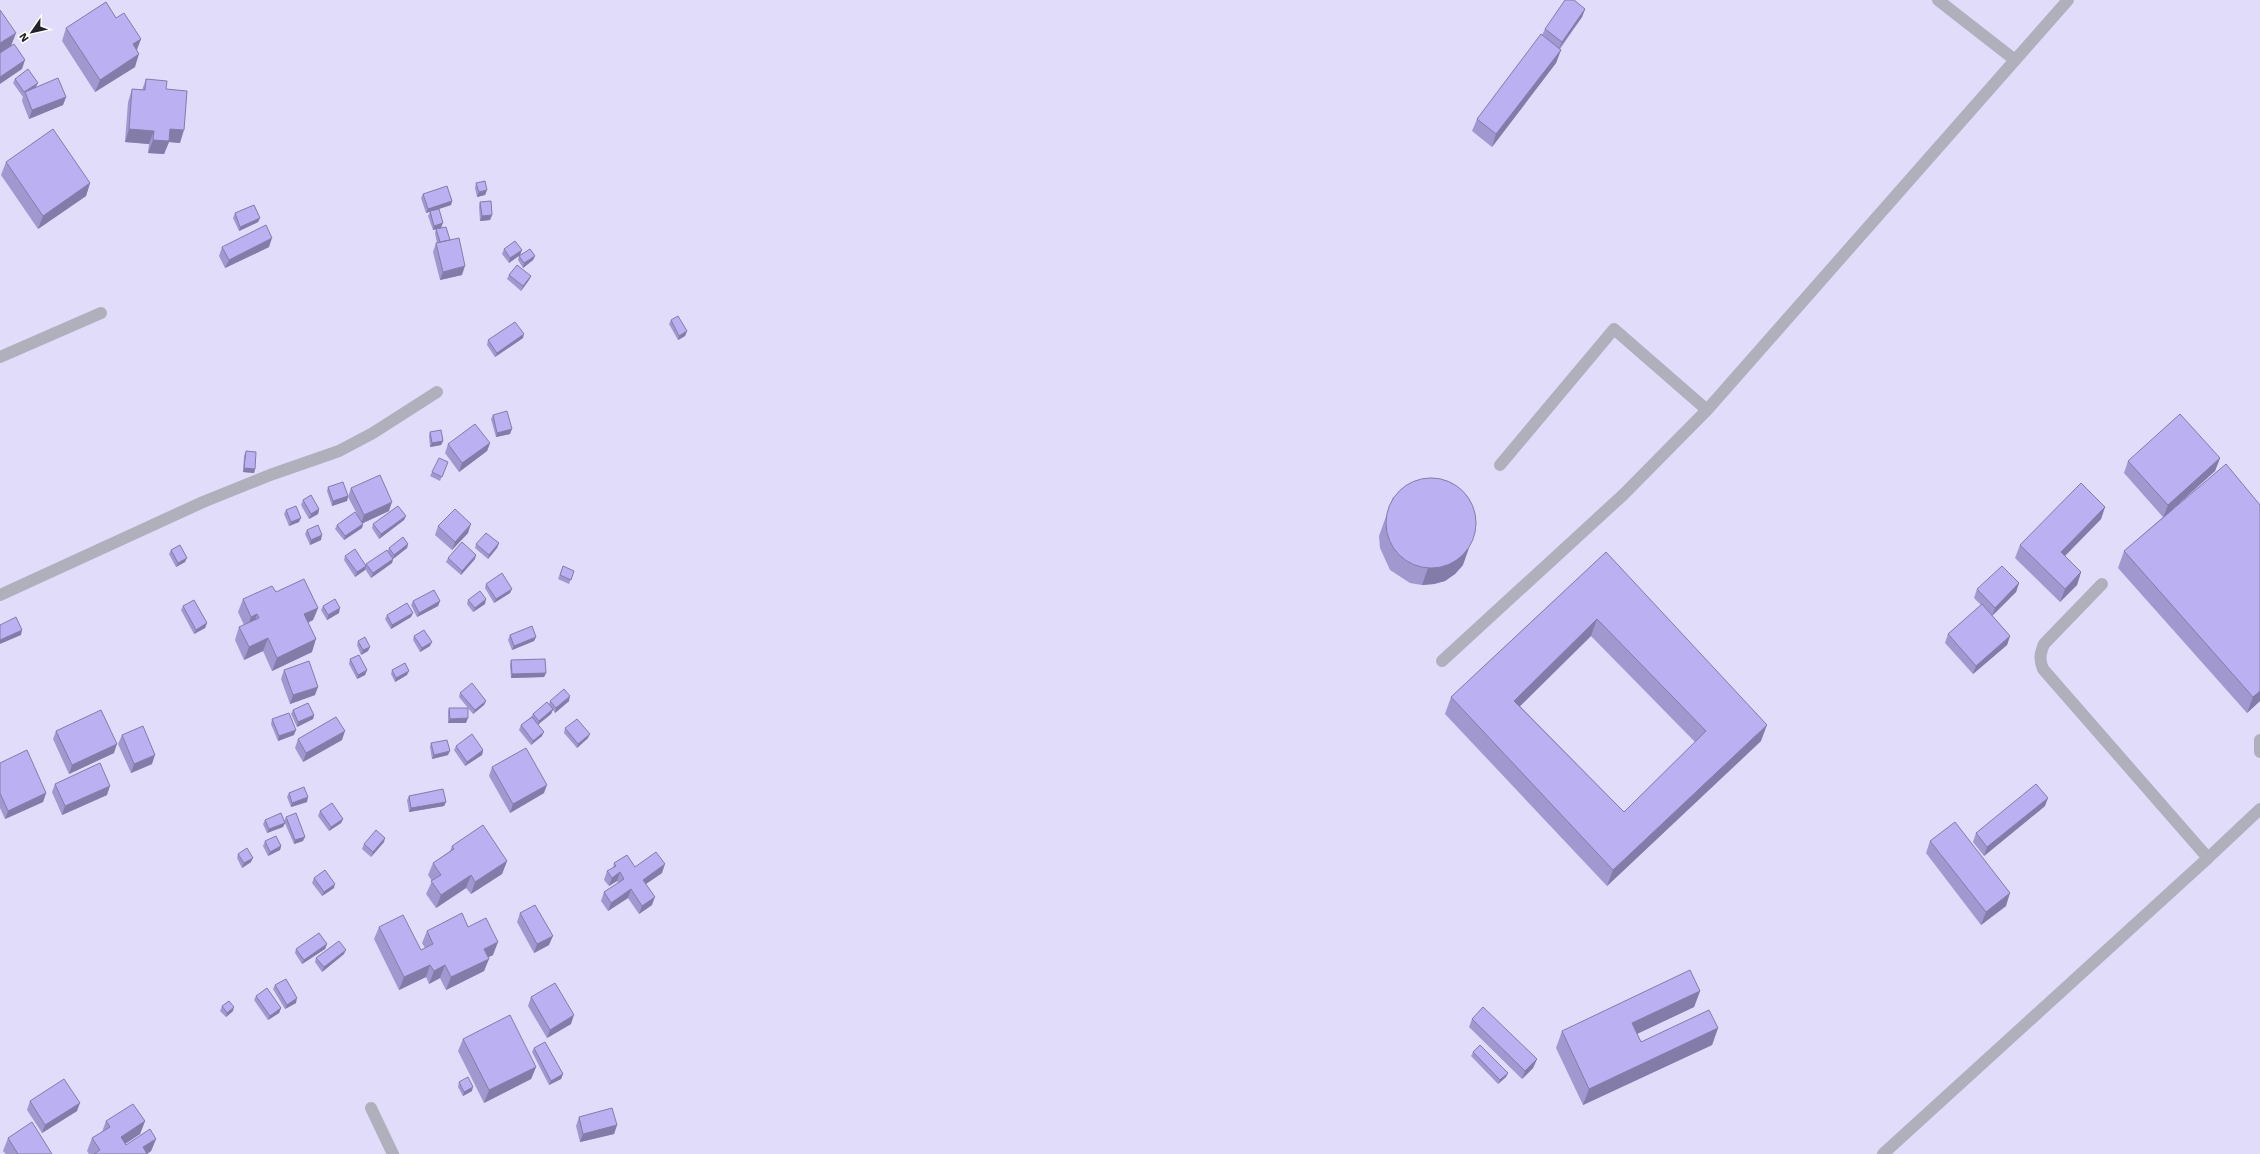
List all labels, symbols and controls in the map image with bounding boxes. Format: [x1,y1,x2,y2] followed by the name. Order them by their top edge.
[12,12,52,52] north arrow
[16,30,32,44] text: N

